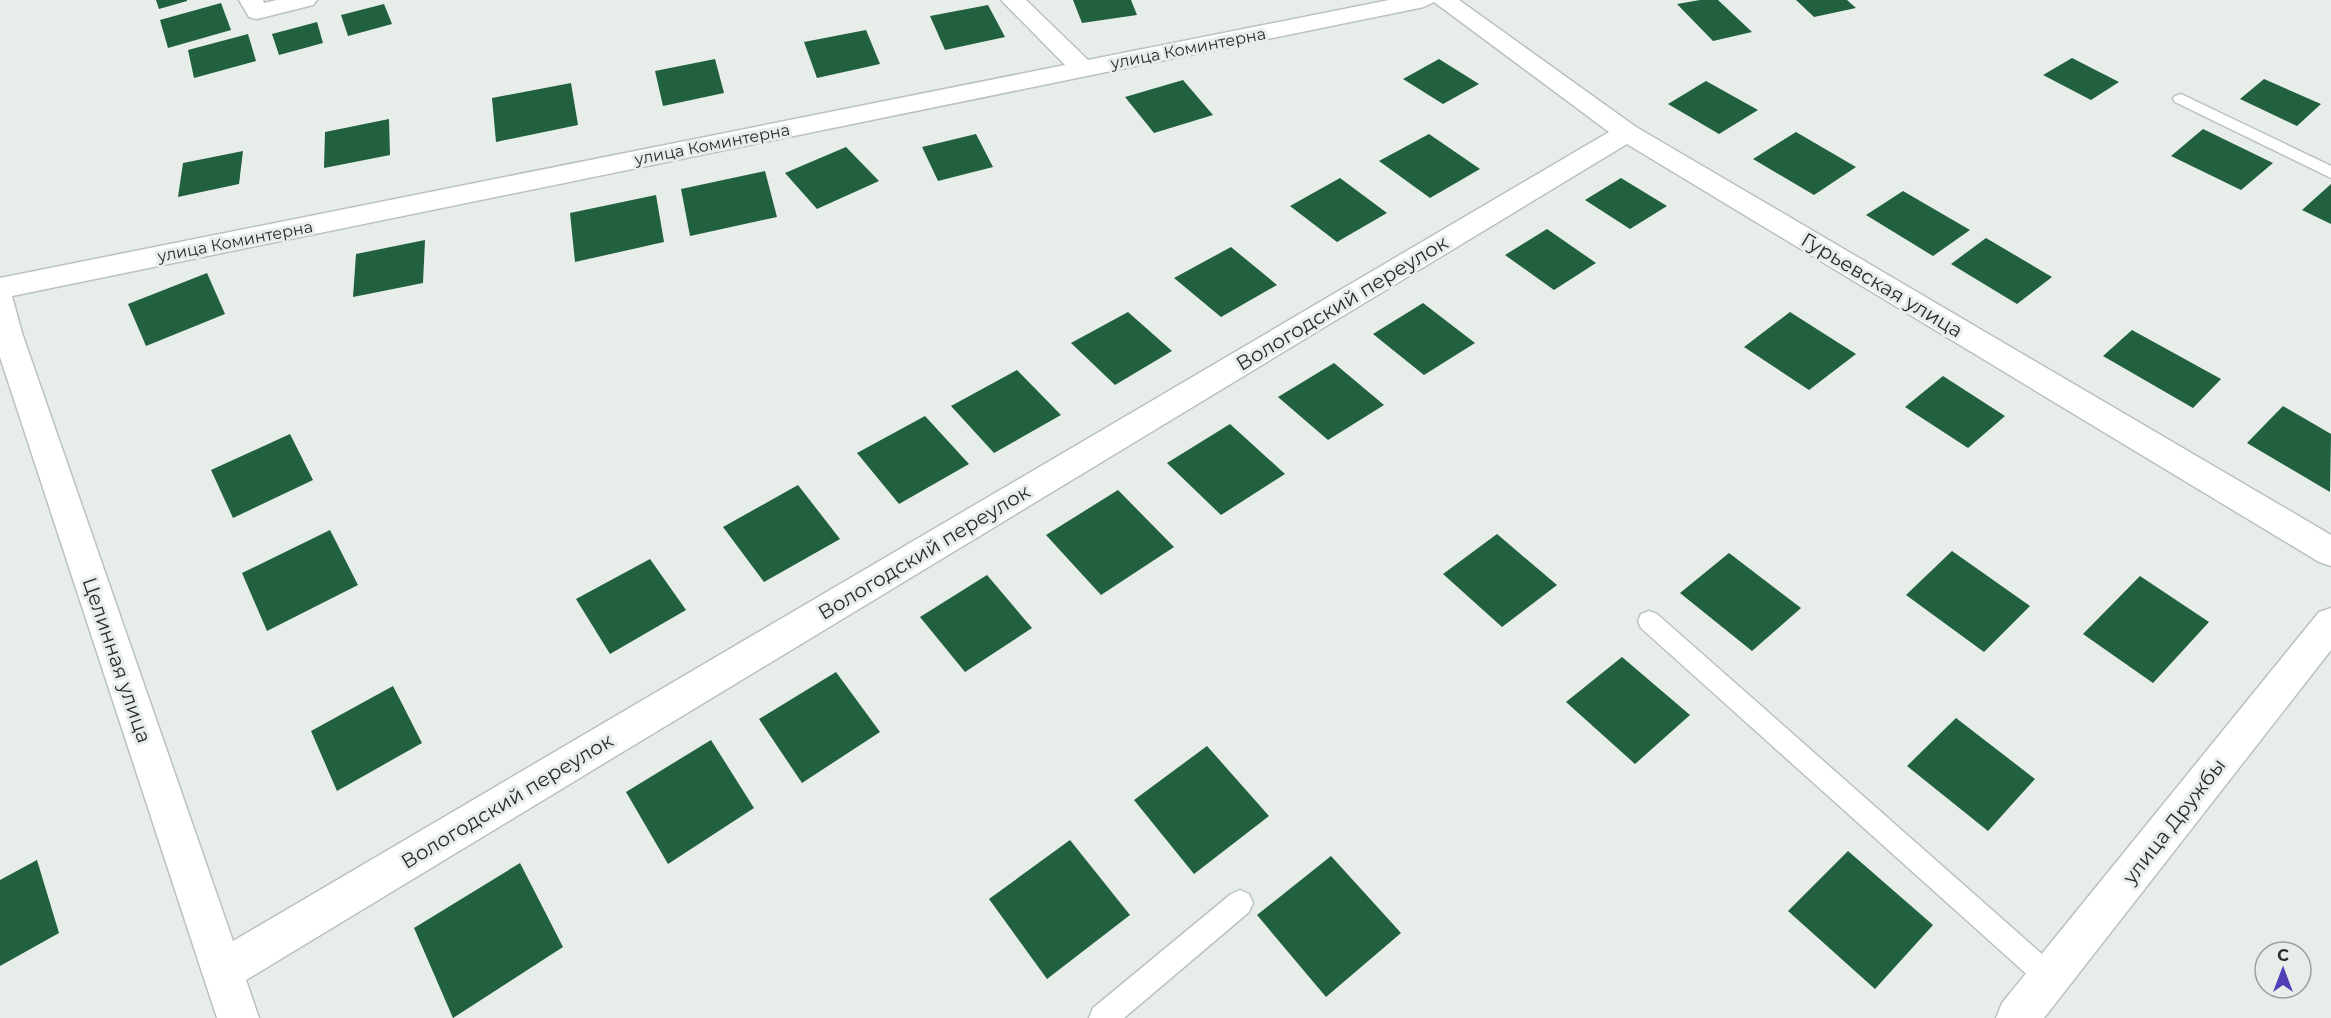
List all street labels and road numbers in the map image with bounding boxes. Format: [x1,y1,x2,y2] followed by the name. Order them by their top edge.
[1108,24,1267,73] street label: улица Коминтерна
[632,120,791,169] street label: улица Коминтерна
[155,217,314,266] street label: улица Коминтерна
[1797,227,1967,343] street label: Гурьевская улица
[1232,230,1453,376] street label: Вологодский переулок
[814,479,1035,625] street label: Вологодский переулок
[77,574,157,746] street label: Целинная улица
[397,728,618,874] street label: Вологодский переулок
[2117,753,2231,889] street label: улица Дружбы

